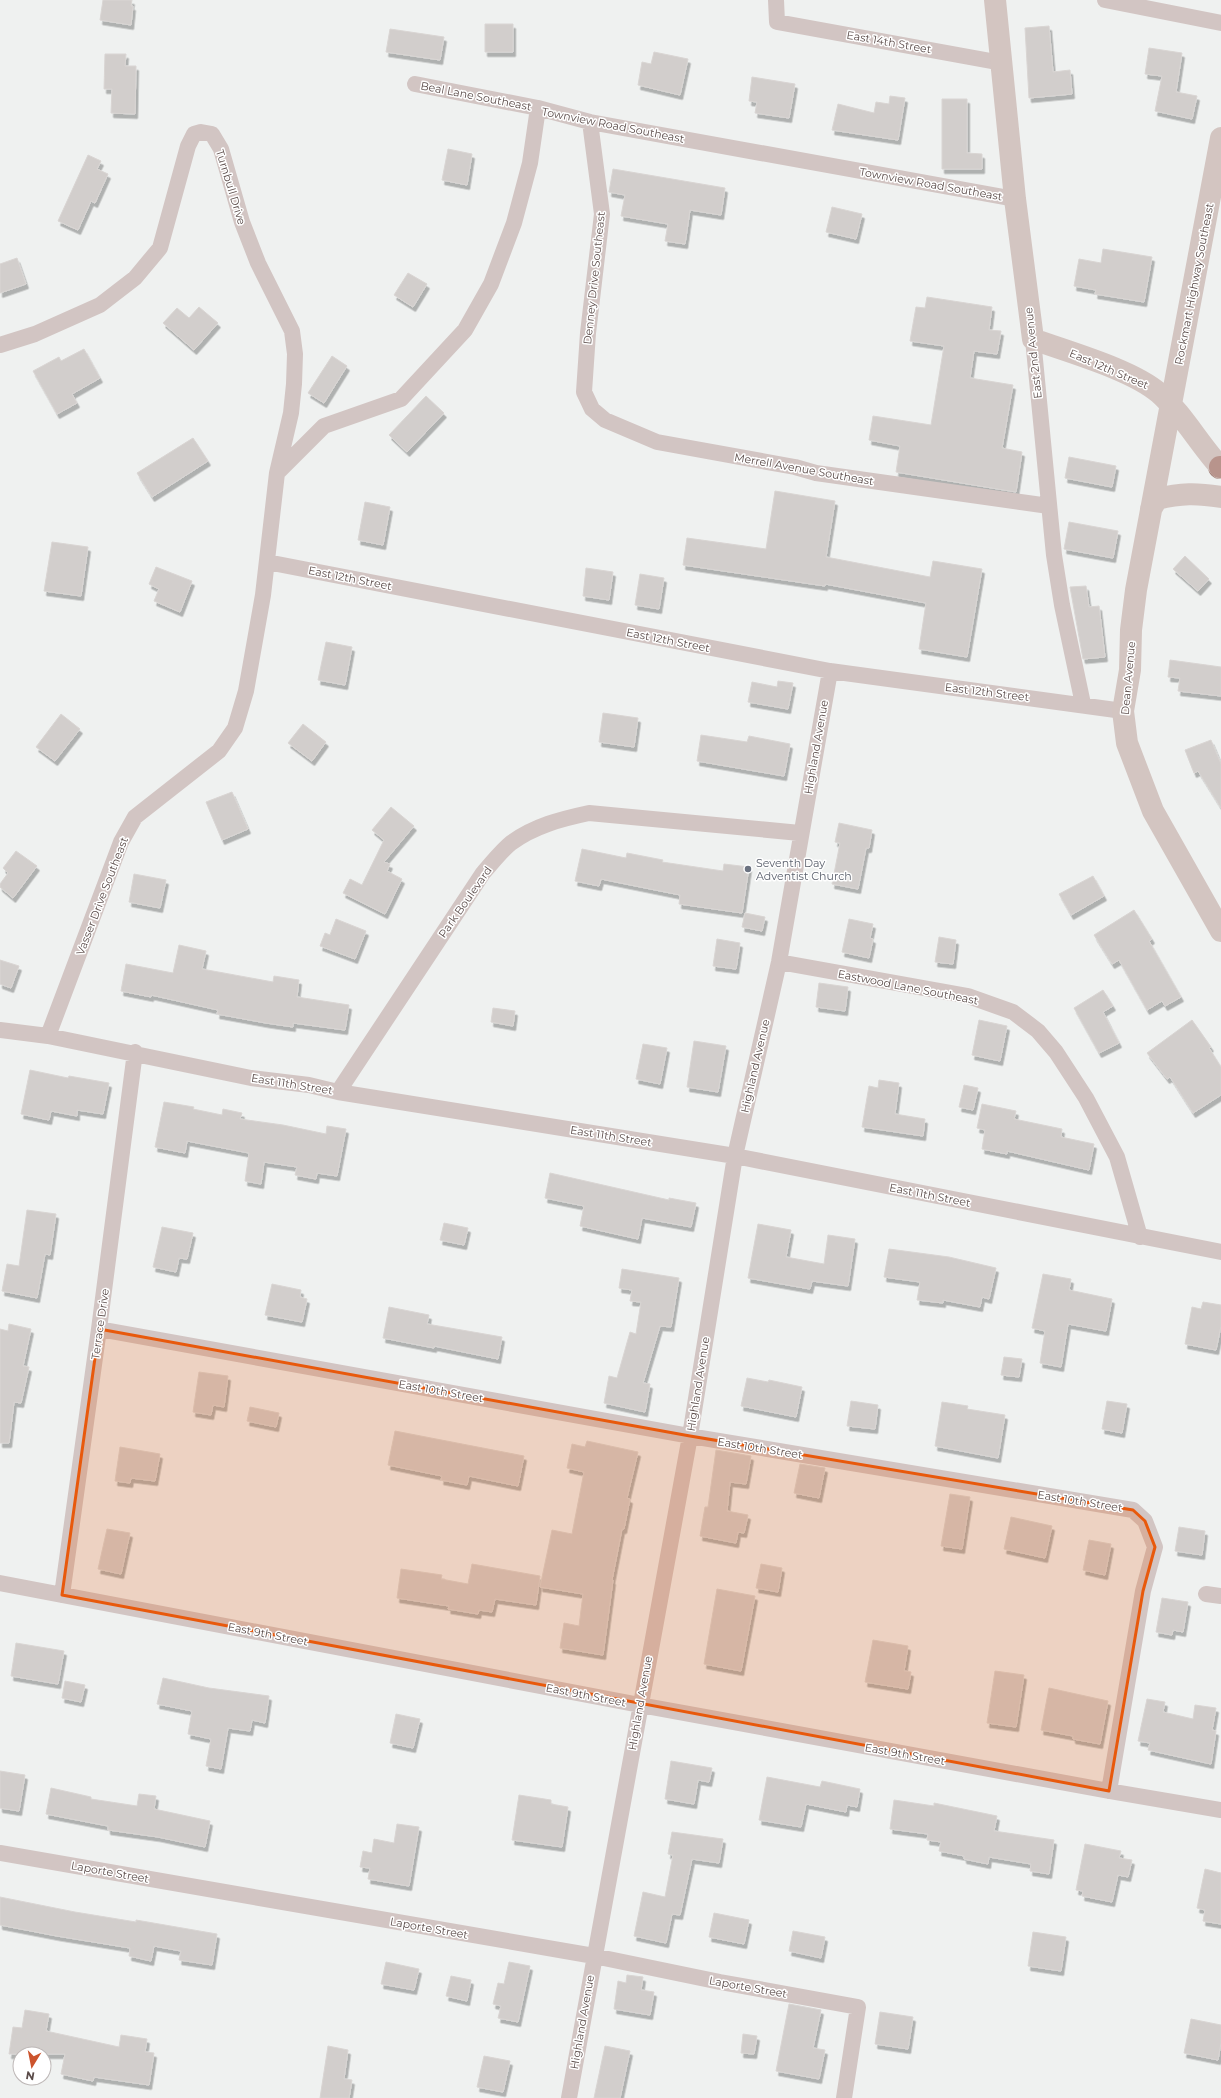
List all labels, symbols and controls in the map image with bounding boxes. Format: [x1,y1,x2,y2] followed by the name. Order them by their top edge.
[846,28,933,56] street label: East 14th Street
[419,78,533,114] street label: Beal Lane Southeast
[541,104,686,146] street label: Townview Road Southeast
[213,148,249,227] street label: Turnbull Drive
[858,165,1004,204] street label: Townview Road Southeast
[1171,201,1217,366] street label: Rockmart Highway Southeast
[580,210,608,345] street label: Denney Drive Southeast
[1021,306,1045,399] street label: East 2nd Avenue
[1067,346,1151,392] street label: East 12th Street
[733,450,875,488] street label: Merrell Avenue Southeast
[307,563,393,593] street label: East 12th Street
[625,625,711,655] street label: East 12th Street
[1118,640,1138,715] street label: Dean Avenue
[944,680,1030,704] street label: East 12th Street
[801,698,831,795] street label: Highland Avenue
[73,834,131,957] street label: Vasser Drive Southeast
[756,856,852,883] place label: Seventh Day Adventist Church
[435,864,495,940] street label: Park Boulevard
[743,864,753,874] marker: Seventh Day Adventist Church
[837,967,980,1008] street label: Eastwood Lane Southeast
[737,1018,773,1114] street label: Highland Avenue
[250,1071,334,1097] street label: East 11th Street
[569,1123,653,1149] street label: East 11th Street
[888,1180,972,1210] street label: East 11th Street
[88,1287,112,1360] street label: Terrace Drive
[684,1335,712,1432] street label: Highland Avenue
[397,1377,485,1405] street label: East 10th Street
[716,1434,804,1462] street label: East 10th Street
[1036,1487,1124,1515] street label: East 10th Street
[227,1619,310,1649] street label: East 9th Street
[625,1654,655,1751] street label: Highland Avenue
[545,1680,628,1710] street label: East 9th Street
[864,1740,947,1768] street label: East 9th Street
[70,1858,151,1886] street label: Laporte Street
[389,1914,470,1942] street label: Laporte Street
[567,1973,597,2070] street label: Highland Avenue
[708,1973,789,2001] street label: Laporte Street
[12,2046,52,2086] north arrow
[25,2068,36,2084] text: N

